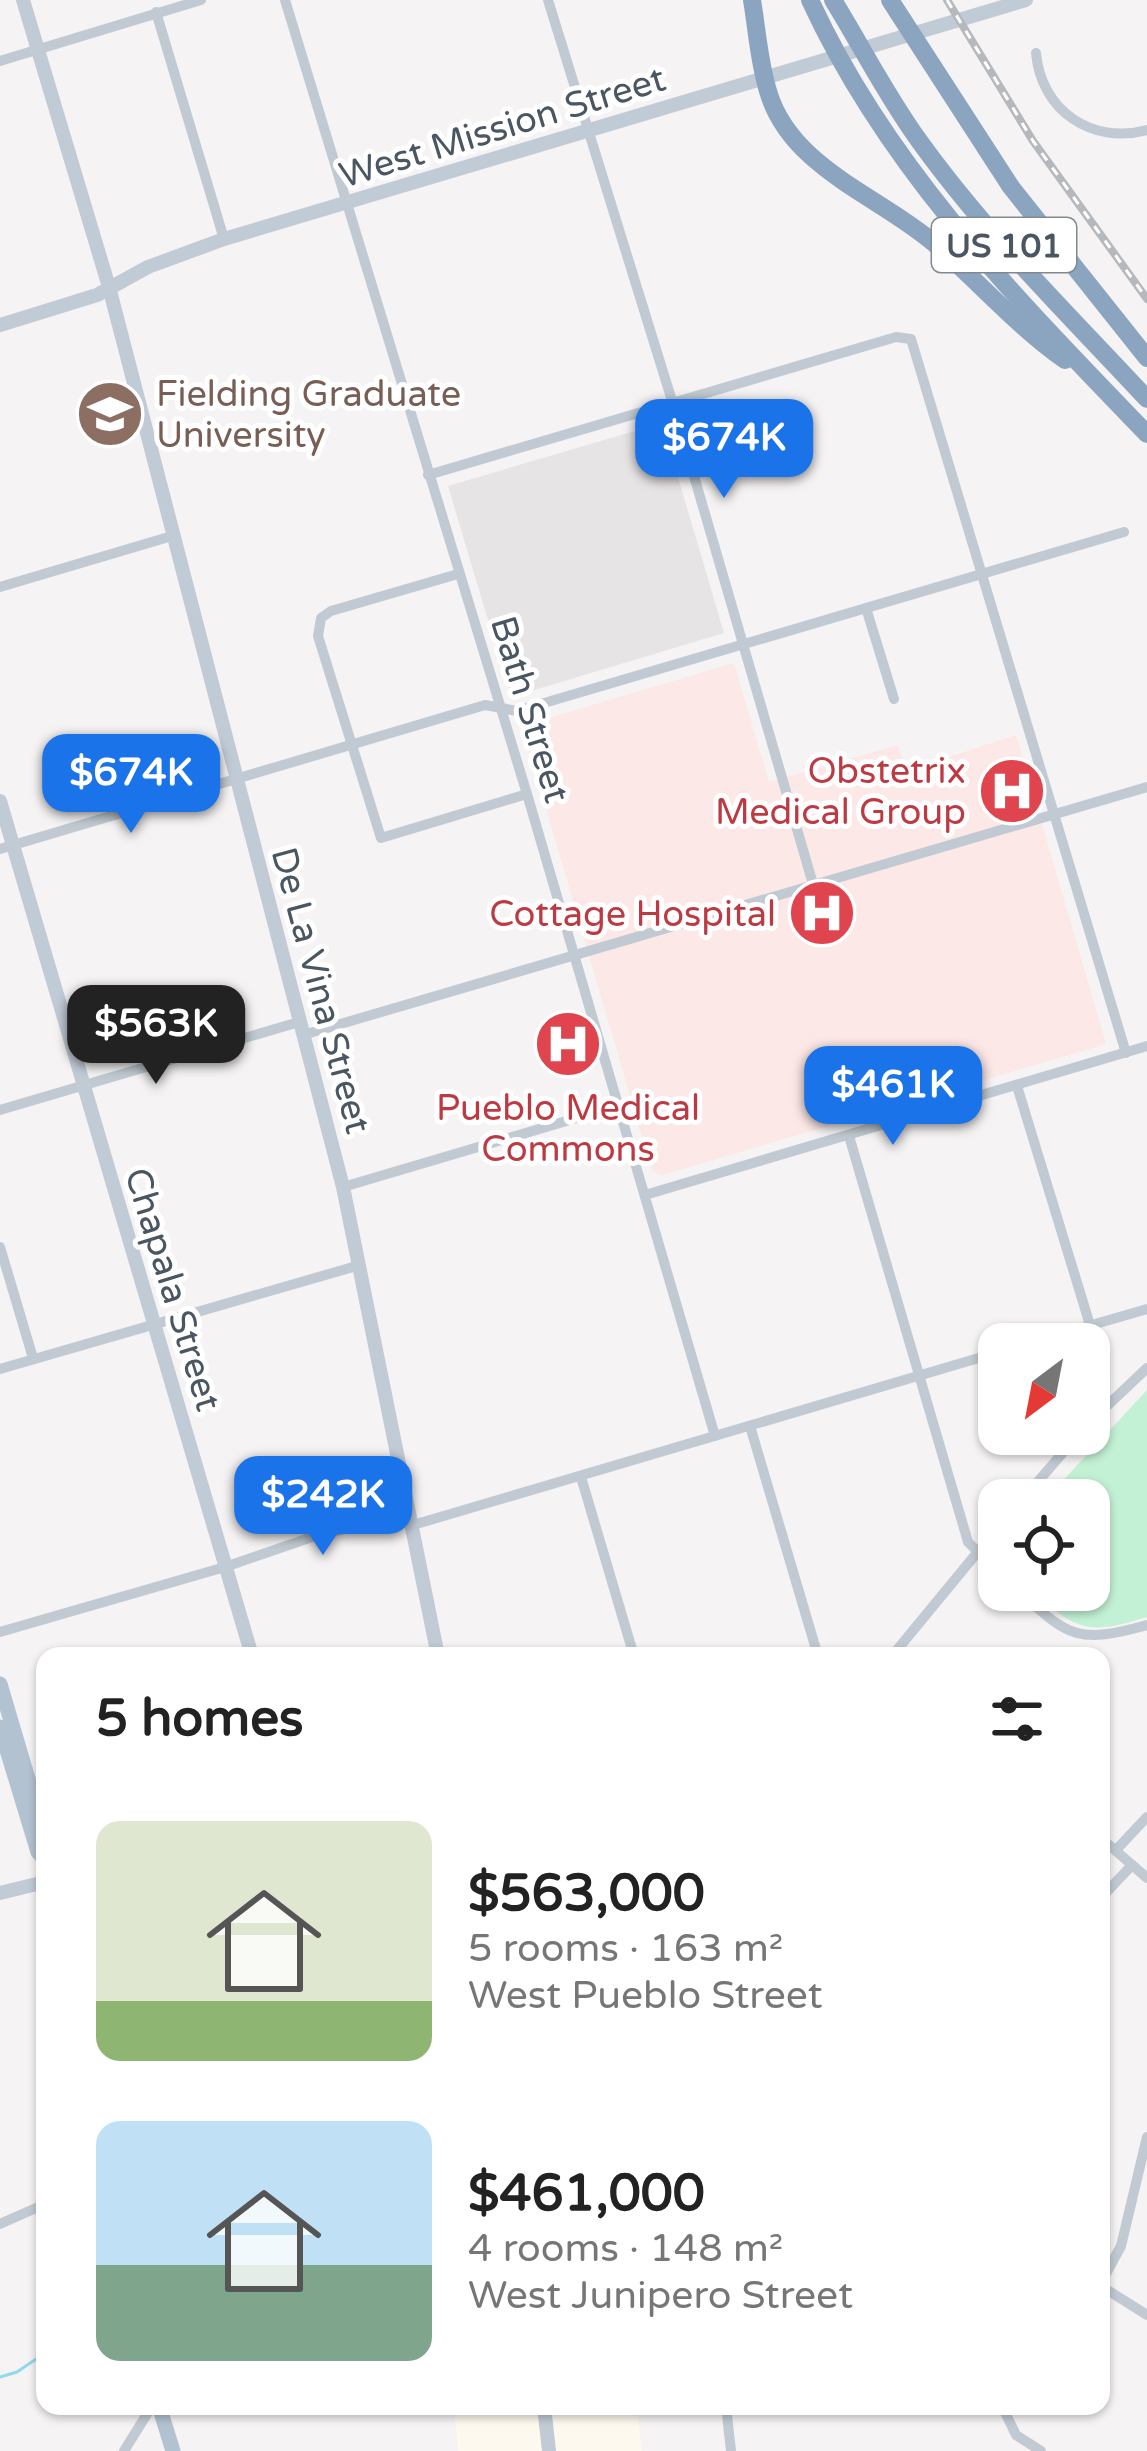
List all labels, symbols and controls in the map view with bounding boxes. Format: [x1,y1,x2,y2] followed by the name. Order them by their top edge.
[334,57,671,197] street label: West Mission Street
[932,218,1076,272] road number: US 101
[156,373,461,457] place label: Fielding Graduate University
[75,379,145,449] school or university icon: Fielding Graduate University
[640,399,808,501] pin: $674K
[662,414,786,461] text: $674K
[481,611,578,808] street label: Bath Street
[47,734,215,836] pin: $674K
[69,749,193,796] text: $674K
[715,750,966,834] place label: Obstetrix Medical Group
[977,756,1047,826] hospital icon: Obstetrix Medical Group
[262,843,379,1138] street label: De La Vina Street
[787,878,857,948] hospital icon: Cottage Hospital
[489,893,776,936] place label: Cottage Hospital
[72,985,240,1087] pin: $563K
[94,1000,218,1047] text: $563K
[533,1009,603,1079] hospital icon: Pueblo Medical Commons
[809,1046,977,1148] pin: $461K
[831,1061,955,1108] text: $461K
[436,1087,700,1171] place label: Pueblo Medical Commons
[115,1163,230,1416] street label: Chapala Street
[978,1323,1110,1455] north arrow
[978,1323,1110,1611] map controls
[239,1456,407,1558] pin: $242K
[261,1471,385,1518] text: $242K
[978,1479,1110,1611] button: locate
[984,1686,1050,1752] icon: filters
[96,1688,304,1750] text: 5 homes
[468,1863,705,1925] text: $563,000
[192,1869,336,2013] icon: home
[468,1925,783,1972] text: 5 rooms · 163 m²
[468,1972,823,2019] text: West Pueblo Street
[468,2163,705,2225] text: $461,000
[192,2169,336,2313] icon: home
[468,2225,783,2272] text: 4 rooms · 148 m²
[468,2272,853,2319] text: West Junipero Street

